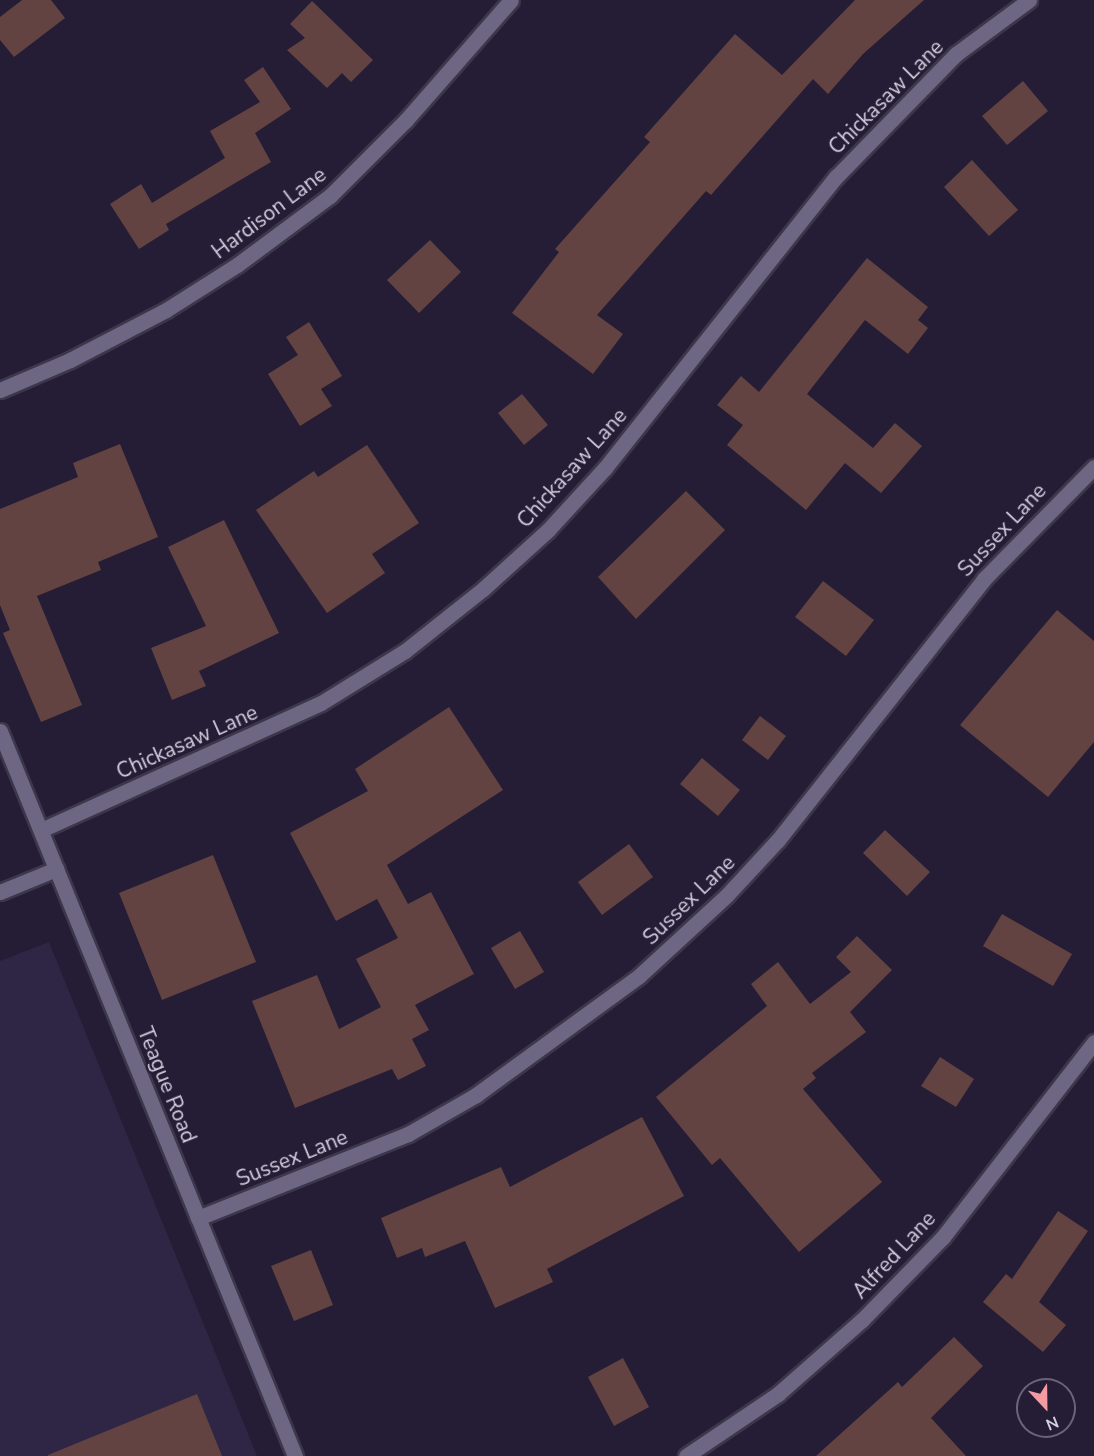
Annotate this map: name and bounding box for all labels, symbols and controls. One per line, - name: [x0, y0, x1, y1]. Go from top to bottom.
- street label: Chickasaw Lane: [823, 34, 949, 160]
- street label: Hardison Lane: [207, 162, 331, 264]
- street label: Chickasaw Lane: [512, 403, 632, 533]
- street label: Sussex Lane: [953, 478, 1051, 582]
- street label: Chickasaw Lane: [112, 700, 262, 784]
- street label: Sussex Lane: [638, 850, 740, 950]
- street label: Teague Road: [132, 1023, 202, 1147]
- street label: Sussex Lane: [233, 1124, 351, 1192]
- street label: Alfred Lane: [847, 1206, 941, 1304]
- north arrow: [1016, 1378, 1076, 1438]
- text: N: [1042, 1410, 1062, 1435]

